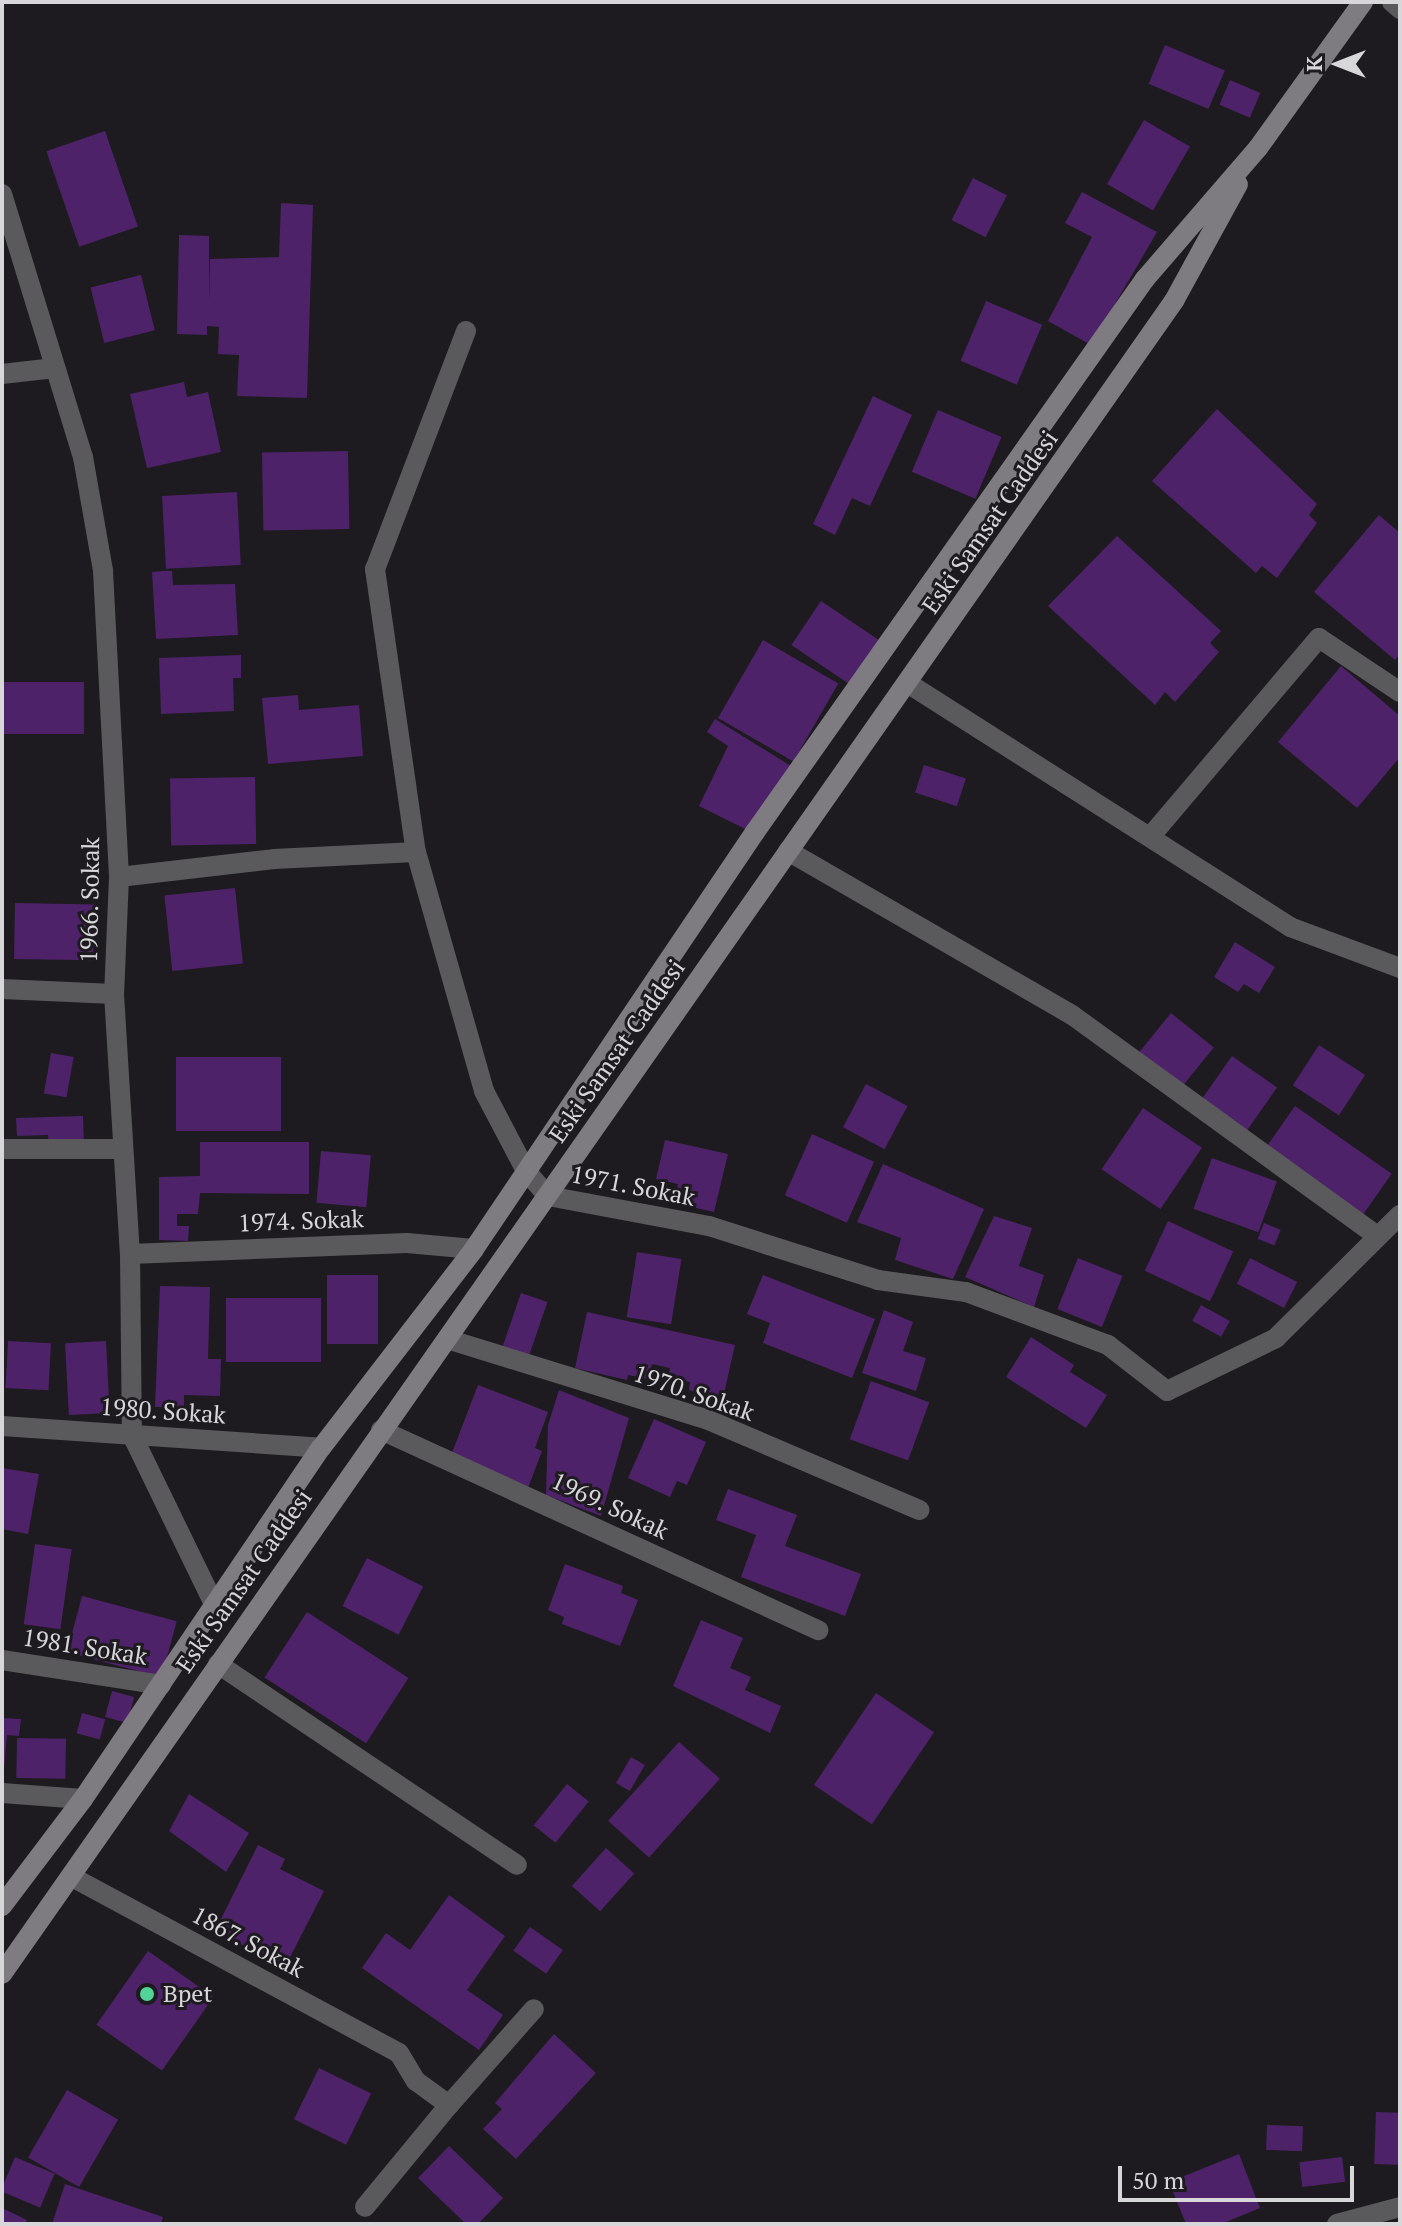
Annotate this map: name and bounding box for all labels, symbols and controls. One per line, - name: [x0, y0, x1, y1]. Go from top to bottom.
- north arrow: [1298, 24, 1378, 104]
- text: K: [1299, 56, 1328, 72]
- street label: Eski Samsat Caddesi: [916, 425, 1064, 619]
- street label: 1966. Sokak: [74, 836, 106, 964]
- street label: Eski Samsat Caddesi: [543, 954, 691, 1148]
- street label: 1971. Sokak: [568, 1160, 698, 1212]
- street label: 1974. Sokak: [237, 1204, 365, 1238]
- street label: 1970. Sokak: [629, 1359, 759, 1427]
- street label: 1980. Sokak: [99, 1392, 227, 1430]
- street label: 1969. Sokak: [546, 1466, 674, 1546]
- street label: Eski Samsat Caddesi: [170, 1484, 318, 1678]
- street label: 1981. Sokak: [20, 1623, 150, 1671]
- street label: 1867. Sokak: [186, 1900, 310, 1984]
- place label: Bpet: [163, 1980, 212, 2008]
- marker: Bpet: [138, 1985, 156, 2003]
- scale bar: [1122, 2150, 1358, 2200]
- text: 50 m: [1132, 2164, 1184, 2196]

